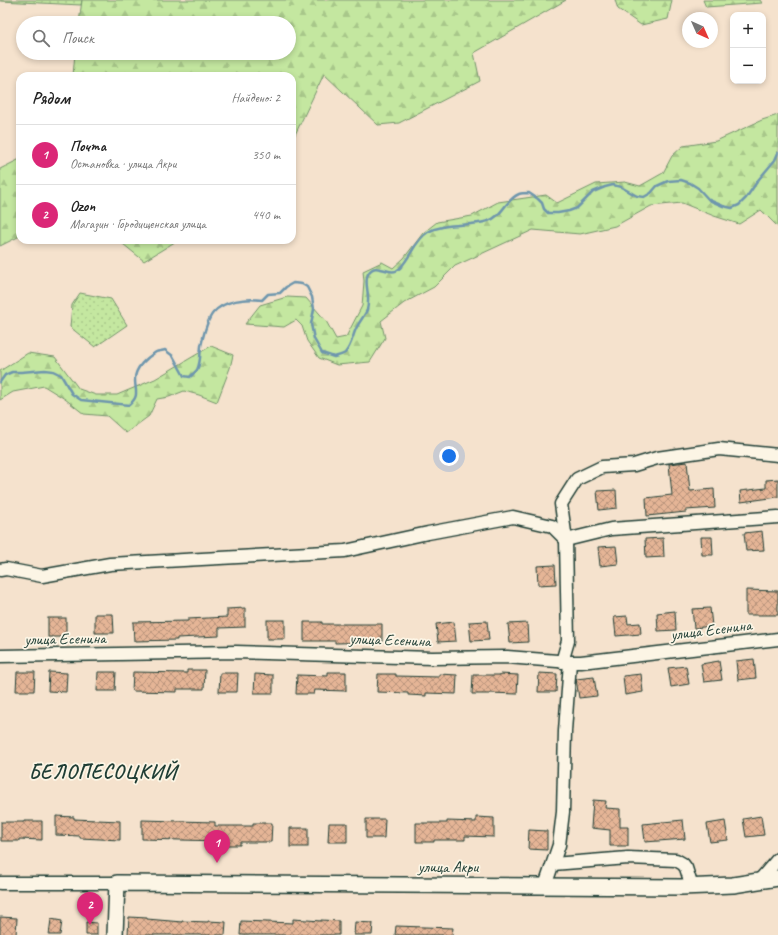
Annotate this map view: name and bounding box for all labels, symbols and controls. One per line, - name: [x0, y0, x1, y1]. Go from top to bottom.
- north arrow: [682, 12, 718, 48]
- map controls: [730, 12, 766, 84]
- button: +: [730, 12, 766, 48]
- search box: [16, 16, 296, 60]
- icon: search: [30, 27, 52, 49]
- text: Поиск: [62, 29, 94, 48]
- button: −: [730, 48, 766, 84]
- text: Рядом: [32, 88, 70, 109]
- text: Найдено: 2: [232, 90, 280, 106]
- text: Почта: [70, 137, 106, 156]
- text: 1: [42, 147, 48, 163]
- text: 350 m: [252, 147, 280, 163]
- text: Остановка · улица Акри: [70, 156, 176, 172]
- text: Ozon: [70, 197, 95, 216]
- text: 2: [42, 207, 48, 223]
- text: 440 m: [252, 207, 280, 223]
- text: Магазин · Городищенская улица: [70, 216, 206, 232]
- your location: [439, 446, 459, 466]
- street label: улица Есенина: [668, 615, 754, 645]
- street label: улица Есенина: [23, 628, 107, 650]
- street label: улица Есенина: [348, 629, 432, 651]
- district label: БЕЛОПЕСОЦКИЙ: [29, 759, 180, 784]
- pin: 1: [204, 830, 230, 863]
- street label: улица Акри: [417, 857, 479, 877]
- pin: 2: [77, 892, 103, 925]

